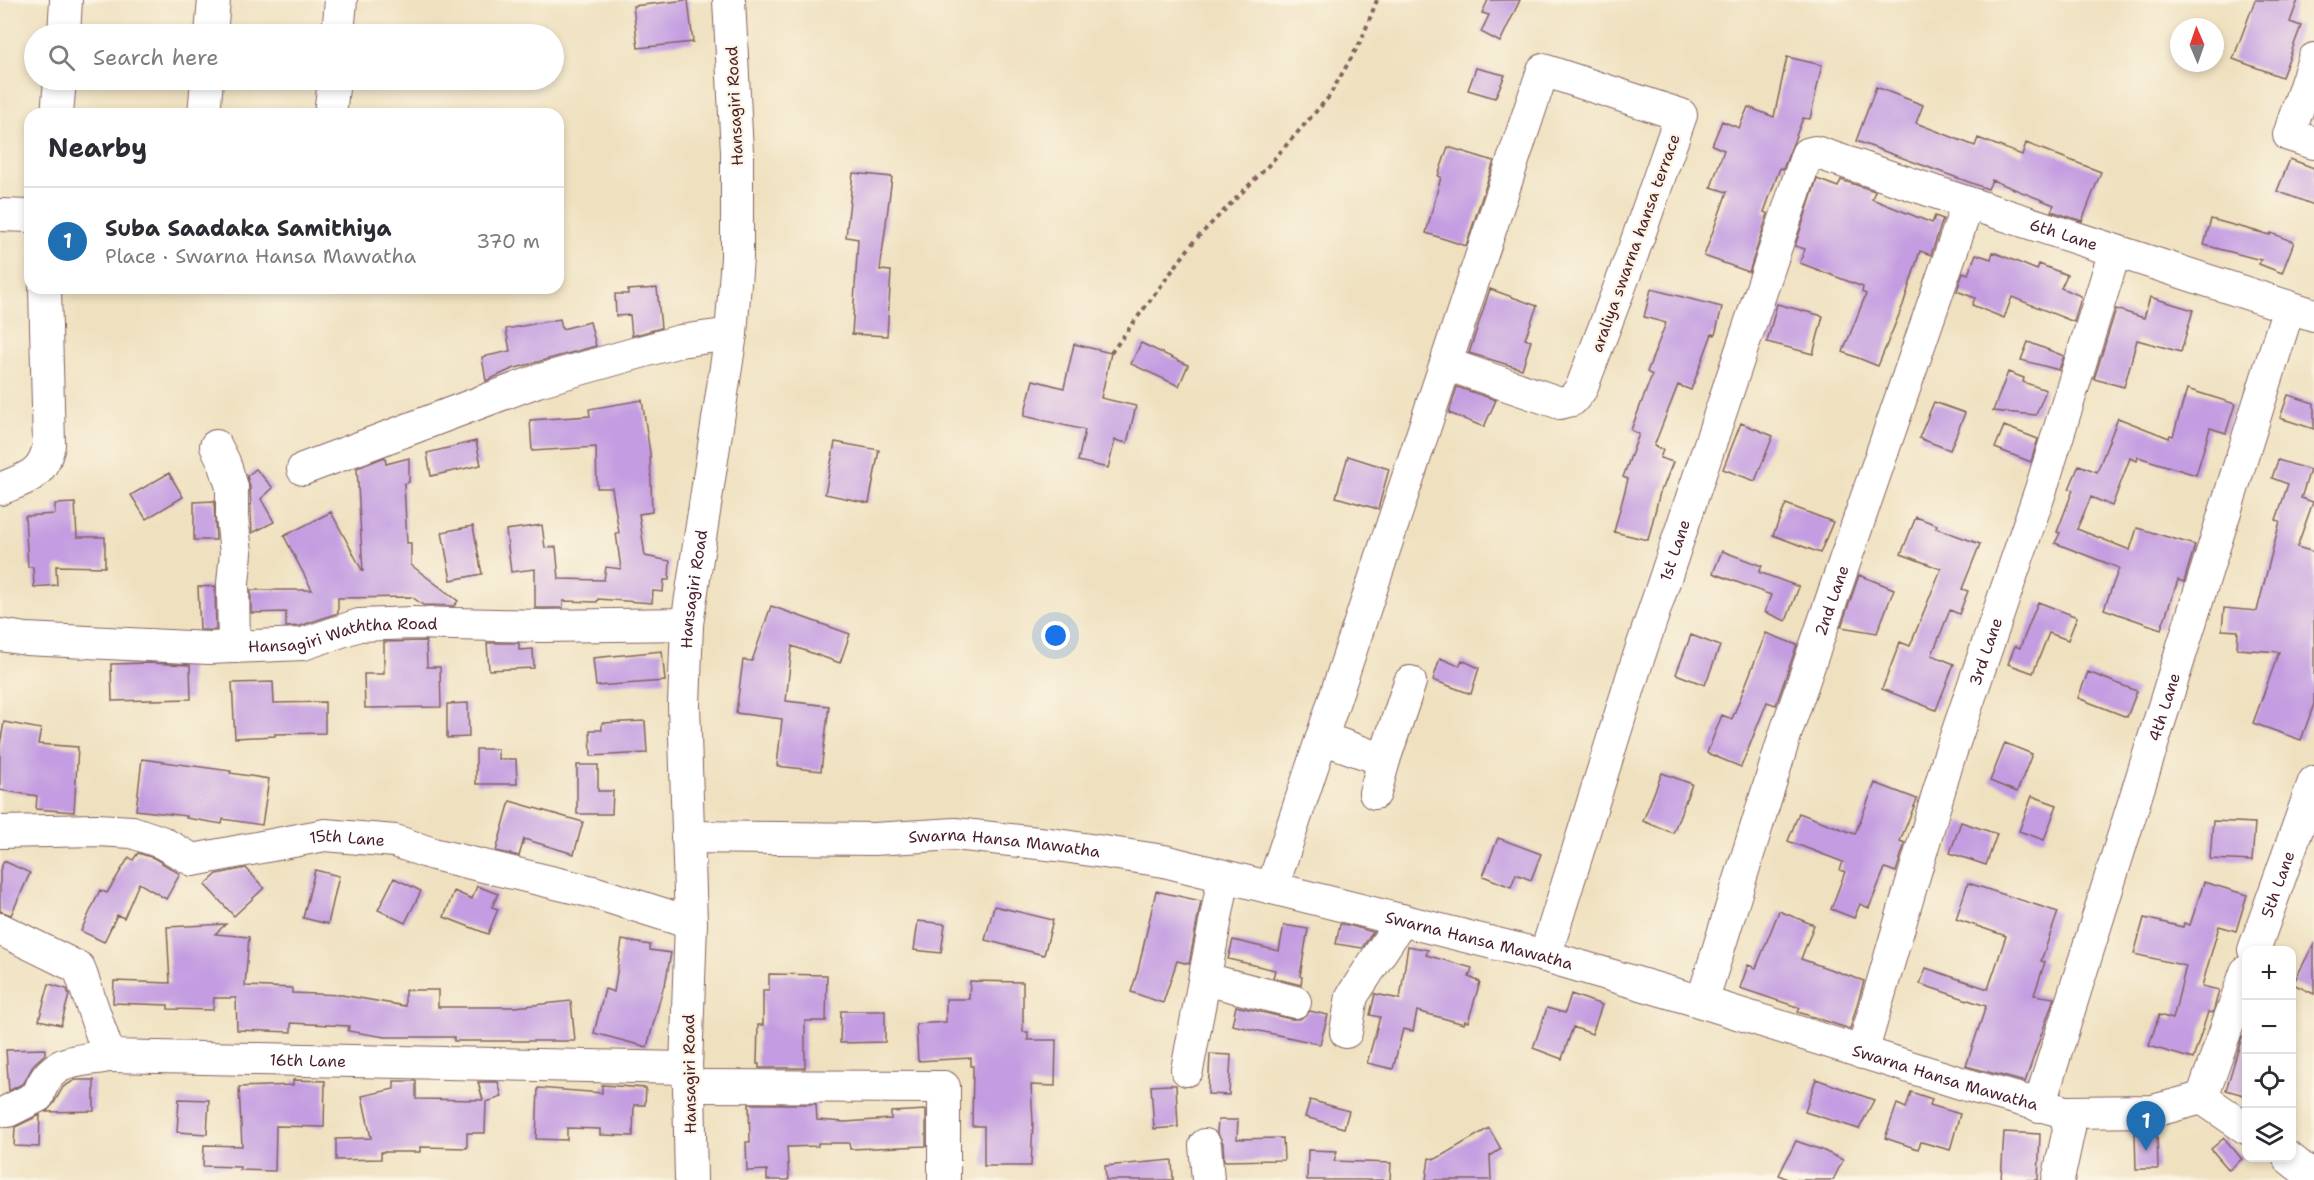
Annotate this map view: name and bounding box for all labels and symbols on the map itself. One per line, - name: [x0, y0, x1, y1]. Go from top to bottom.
- north arrow: [2170, 18, 2224, 72]
- street label: Hansagiri Road: [721, 46, 748, 166]
- street label: araliya swarna hansa terrace: [1586, 131, 1685, 355]
- street label: 6th Lane: [2027, 214, 2100, 255]
- street label: 1st Lane: [1655, 517, 1695, 584]
- street label: Hansagiri Road: [676, 528, 712, 649]
- street label: 2nd Lane: [1810, 562, 1854, 639]
- street label: Hansagiri Waththa Road: [248, 613, 438, 657]
- street label: 3rd Lane: [1964, 615, 2007, 689]
- your location: [1041, 621, 1070, 650]
- street label: 4th Lane: [2144, 670, 2185, 744]
- street label: Swarna Hansa Mawatha: [908, 824, 1102, 862]
- street label: 15th Lane: [308, 825, 386, 851]
- street label: 5th Lane: [2256, 848, 2300, 920]
- street label: Swarna Hansa Mawatha: [1383, 907, 1576, 975]
- street label: Hansagiri Road: [678, 1014, 701, 1134]
- street label: Swarna Hansa Mawatha: [1850, 1040, 2041, 1115]
- street label: 16th Lane: [269, 1049, 346, 1072]
- pin: 1: [2126, 1102, 2166, 1151]

